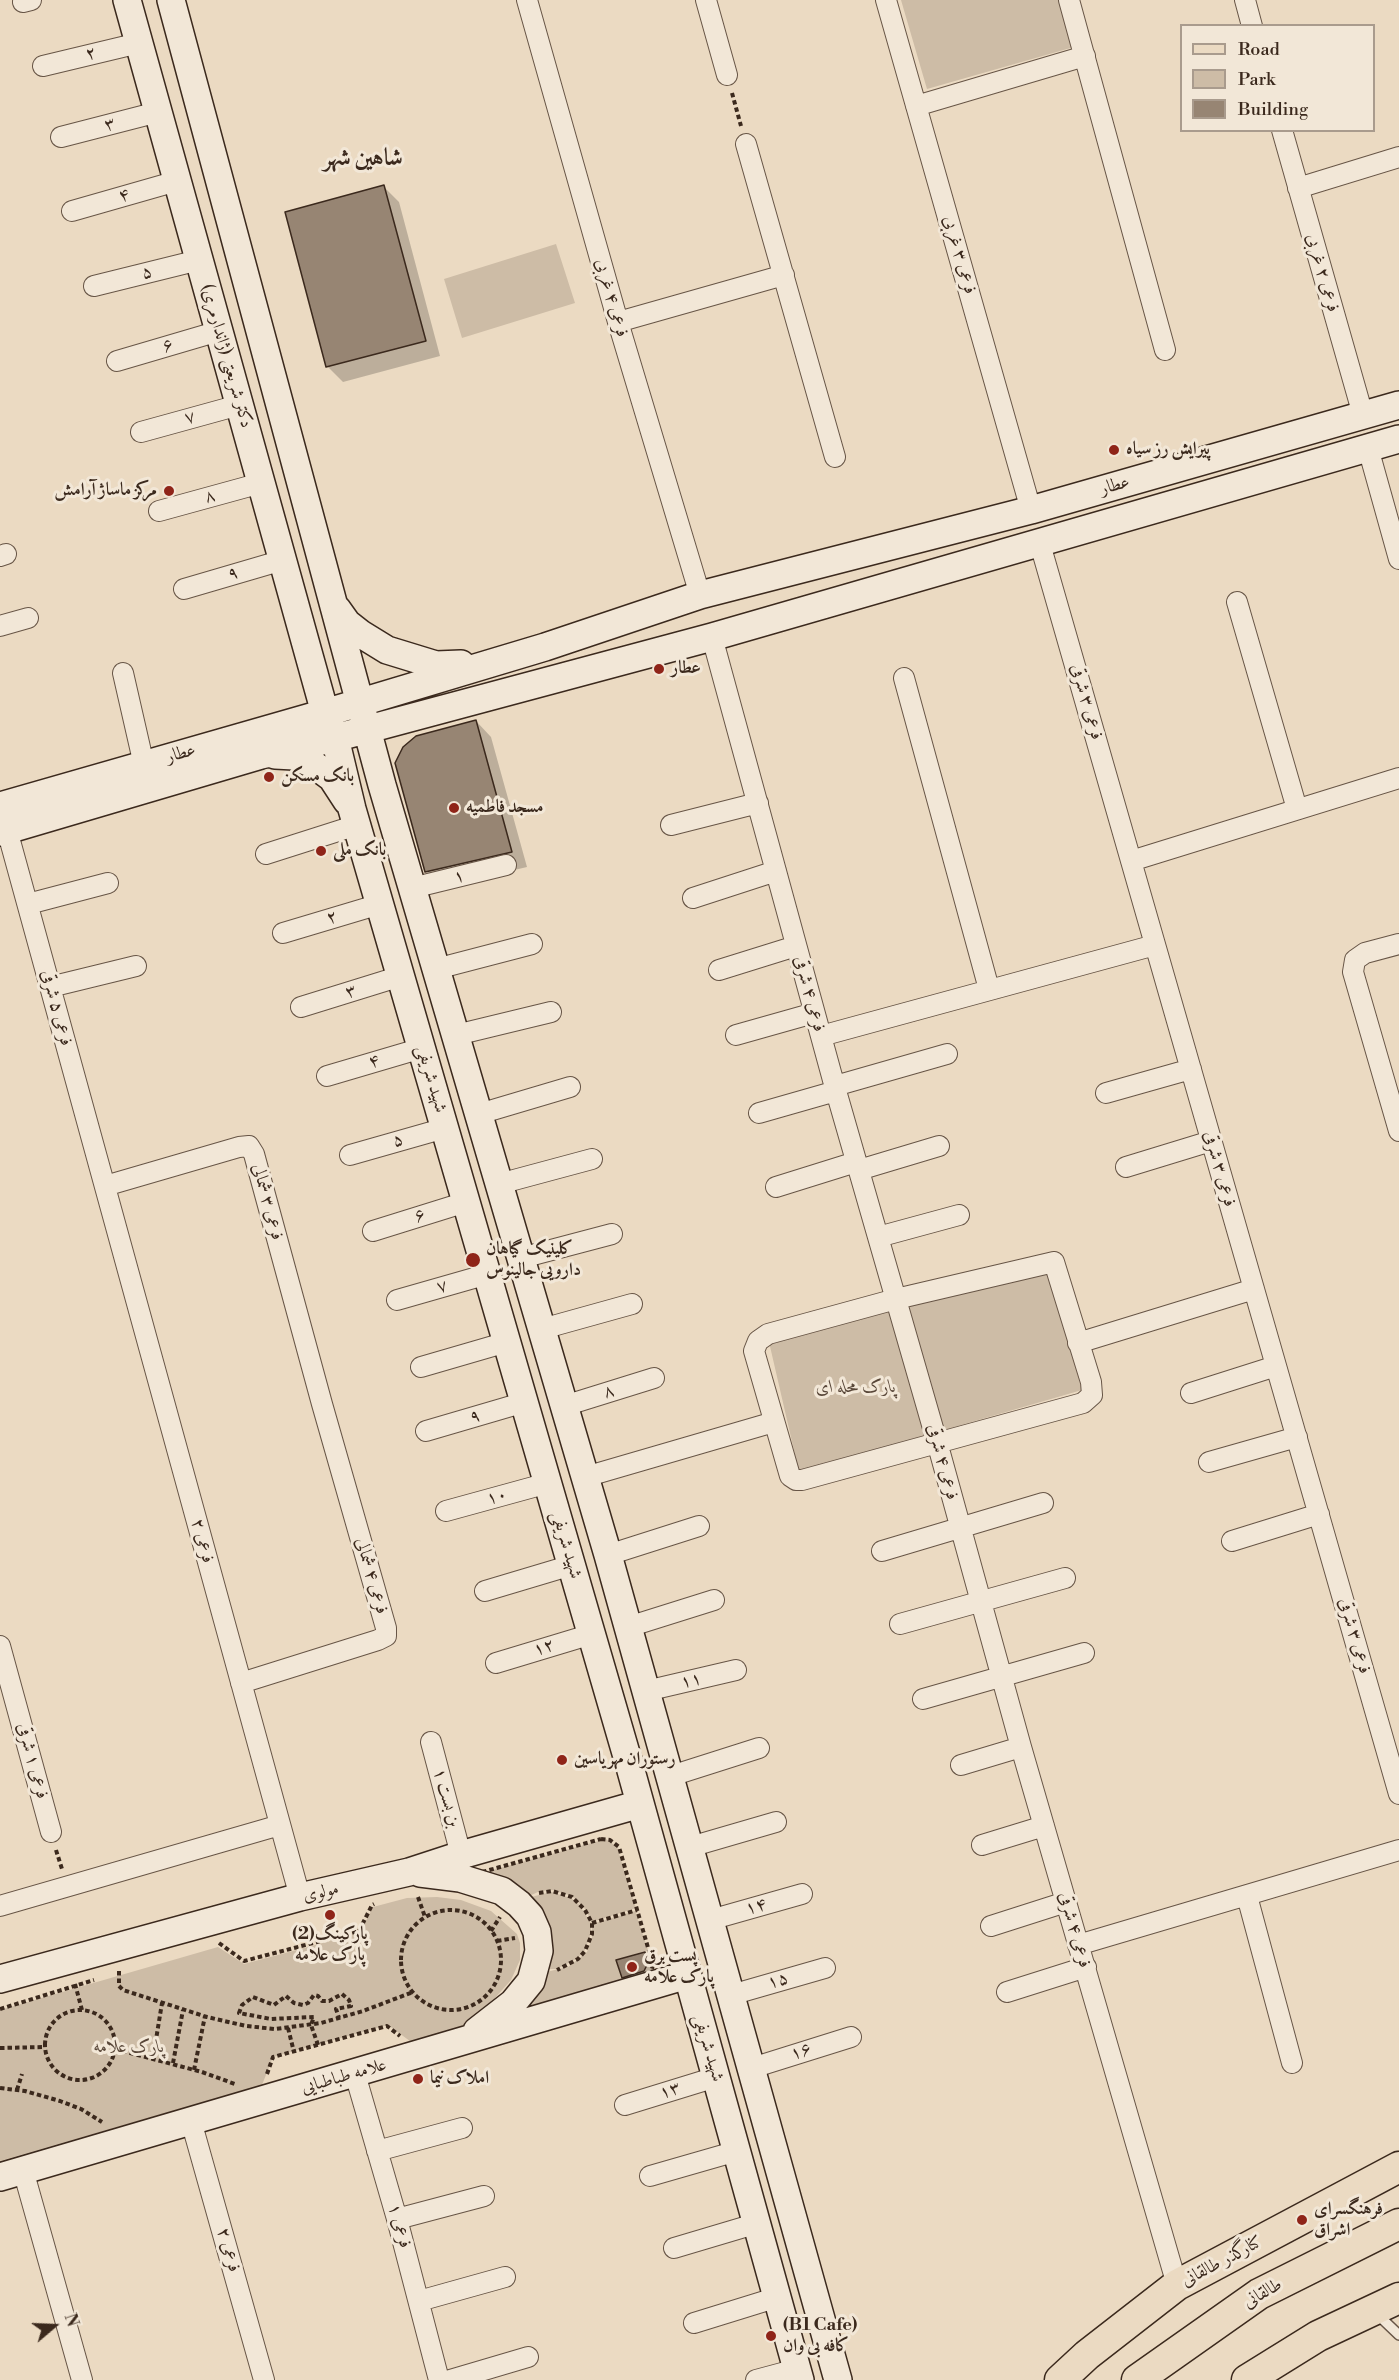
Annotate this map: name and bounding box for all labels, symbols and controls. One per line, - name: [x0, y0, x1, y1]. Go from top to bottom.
- legend: [1180, 24, 1375, 132]
- text: Road: [1238, 38, 1280, 61]
- street label: ۲: [83, 42, 99, 66]
- text: Park: [1238, 68, 1275, 91]
- text: Building: [1238, 98, 1308, 121]
- street label: ۳: [102, 113, 118, 137]
- district label: شاهین شهر: [323, 145, 403, 173]
- street label: ۴: [116, 184, 132, 208]
- street label: فرعی ۳ غربی: [938, 213, 980, 297]
- street label: فرعی ۲ غربی: [1301, 231, 1343, 315]
- street label: فرعی ۴ غربی: [590, 256, 632, 340]
- street label: ۵: [139, 261, 155, 285]
- street label: دکتر شریعتی (ژاندارمری): [195, 282, 257, 430]
- street label: ۶: [160, 334, 176, 358]
- street label: ۷: [182, 406, 198, 430]
- place label: پیرایش رز سیاه: [1126, 439, 1210, 461]
- marker: پیرایش رز سیاه: [1107, 443, 1121, 457]
- street label: عطار: [1098, 472, 1132, 500]
- place label: مرکز ماساژ آرامش: [54, 480, 157, 502]
- marker: مرکز ماساژ آرامش: [162, 484, 176, 498]
- street label: ۸: [202, 485, 218, 509]
- street label: ۹: [225, 562, 241, 586]
- place label: عطار: [671, 658, 701, 680]
- marker: عطار: [652, 662, 666, 676]
- street label: فرعی ۳ شرقی: [1065, 662, 1107, 742]
- street label: عطار: [164, 740, 198, 768]
- place label: بانک مسکن: [281, 766, 354, 788]
- marker: بانک مسکن: [262, 770, 276, 784]
- place label: مسجد فاطمیه: [466, 797, 543, 819]
- marker: مسجد فاطمیه: [447, 801, 461, 815]
- place label: بانک ملی: [333, 840, 386, 862]
- marker: بانک ملی: [314, 844, 328, 858]
- street label: ۱: [451, 865, 467, 889]
- street label: ۲: [324, 906, 340, 930]
- street label: فرعی ۴ شرقی: [789, 954, 829, 1034]
- street label: فرعی ۵ شرقی: [36, 968, 76, 1048]
- street label: ۳: [343, 980, 359, 1004]
- street label: شهید شریفی: [411, 1043, 451, 1115]
- street label: ۴: [366, 1050, 382, 1074]
- street label: ۵: [390, 1129, 406, 1153]
- street label: فرعی ۳ شرقی: [1198, 1129, 1240, 1209]
- street label: فرعی ۳ شمالی: [246, 1161, 288, 1243]
- street label: ۶: [412, 1204, 428, 1228]
- place label: کلینیک گیاهان دارویی جالینوس: [486, 1239, 581, 1282]
- marker: کلینیک گیاهان دارویی جالینوس: [464, 1251, 482, 1269]
- street label: ۷: [434, 1275, 450, 1299]
- park label: پارک محله ای: [816, 1377, 896, 1399]
- street label: ۸: [601, 1380, 617, 1404]
- street label: ۹: [467, 1405, 483, 1429]
- street label: فرعی ۴ شرقی: [922, 1422, 962, 1502]
- street label: ۱۰: [484, 1484, 510, 1510]
- street label: شهید شریفی: [546, 1509, 586, 1581]
- street label: فرعی ۲: [186, 1516, 218, 1566]
- street label: فرعی ۴ شمالی: [350, 1535, 392, 1617]
- street label: فرعی ۳ شرقی: [1333, 1596, 1375, 1676]
- street label: ۱۲: [531, 1635, 557, 1661]
- street label: ۱۱: [678, 1668, 704, 1694]
- street label: فرعی ۱ شرقی: [12, 1721, 52, 1801]
- place label: رستوران مهریاسین: [574, 1749, 676, 1771]
- marker: رستوران مهریاسین: [555, 1753, 569, 1767]
- street label: بن بست ۱: [428, 1766, 464, 1830]
- street label: مولوی: [301, 1878, 341, 1908]
- street label: فرعی ۴ شرقی: [1053, 1890, 1095, 1970]
- street label: ۱۴: [743, 1894, 769, 1920]
- marker: پارکینگ(2) پارک علامه: [323, 1908, 337, 1922]
- place label: پارکینگ(2) پارک علامه: [292, 1924, 368, 1966]
- place label: پست برق پارک علامه: [644, 1946, 714, 1988]
- marker: پست برق پارک علامه: [625, 1960, 639, 1974]
- street label: ۱۵: [765, 1968, 791, 1994]
- street label: شهید شریفی: [688, 2012, 728, 2084]
- park label: پارک علامه: [94, 2037, 164, 2059]
- street label: ۱۶: [788, 2039, 814, 2065]
- street label: علامه طباطبایی: [299, 2055, 389, 2099]
- place label: املاک نیما: [430, 2068, 489, 2090]
- marker: املاک نیما: [411, 2072, 425, 2086]
- street label: ۱۳: [657, 2078, 683, 2104]
- place label: فرهنگسرای اشراق: [1314, 2199, 1383, 2242]
- street label: فرعی ۱: [382, 2201, 416, 2251]
- marker: فرهنگسرای اشراق: [1295, 2213, 1309, 2227]
- street label: فرعی ۲: [211, 2225, 245, 2275]
- street label: کنارگذر طالقانی: [1178, 2232, 1266, 2292]
- street label: طالقانی: [1240, 2274, 1286, 2314]
- north arrow: [24, 2296, 84, 2356]
- text: N: [60, 2311, 83, 2329]
- place label: (B1 Cafe) کافه بی وان: [783, 2315, 857, 2358]
- marker: (B1 Cafe) کافه بی وان: [764, 2329, 778, 2343]

